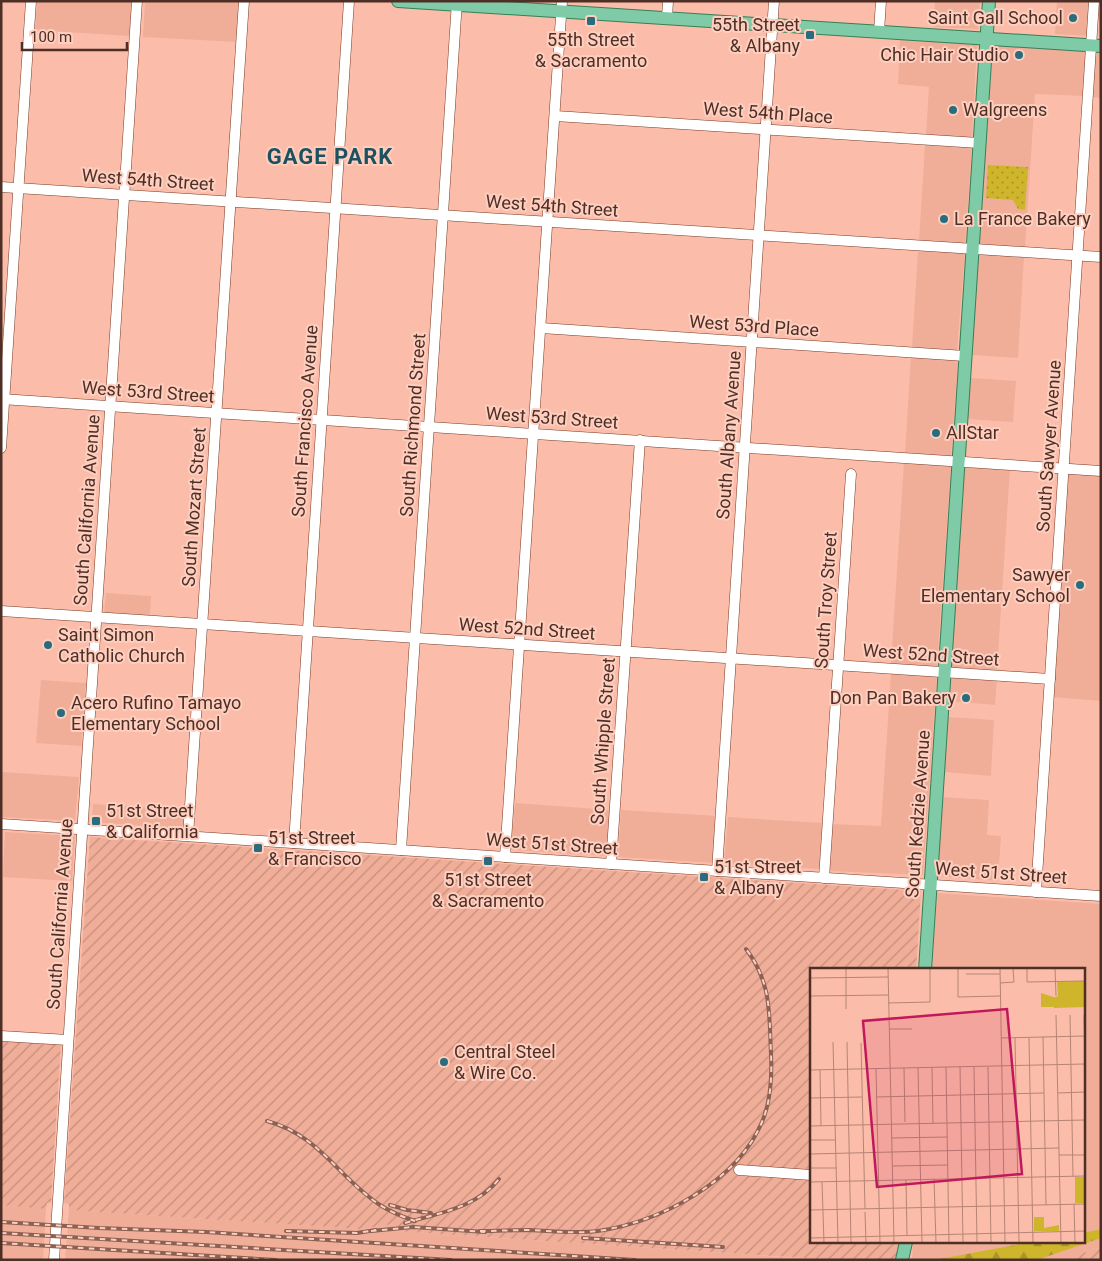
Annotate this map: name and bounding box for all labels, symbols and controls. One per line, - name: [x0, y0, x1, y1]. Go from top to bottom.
- place label: Saint Gall School: [928, 7, 1063, 28]
- marker: Saint Gall School: [1067, 12, 1079, 24]
- place label: 55th Street & Albany: [712, 14, 800, 56]
- marker: 55th Street & Sacramento: [585, 15, 597, 27]
- scale bar: [22, 20, 128, 52]
- text: 100 m: [30, 28, 72, 46]
- place label: 55th Street & Sacramento: [535, 29, 647, 71]
- marker: 55th Street & Albany: [804, 29, 816, 41]
- place label: Chic Hair Studio: [880, 44, 1009, 65]
- marker: Chic Hair Studio: [1013, 49, 1025, 61]
- street label: West 54th Place: [703, 97, 834, 128]
- place label: Walgreens: [963, 99, 1047, 120]
- marker: Walgreens: [947, 104, 959, 116]
- district label: GAGE PARK: [267, 144, 393, 169]
- street label: West 54th Street: [81, 164, 215, 195]
- street label: West 54th Street: [485, 190, 619, 221]
- place label: La France Bakery: [954, 208, 1091, 229]
- marker: La France Bakery: [938, 213, 950, 225]
- street label: West 53rd Place: [688, 310, 820, 341]
- street label: South Francisco Avenue: [287, 324, 322, 518]
- street label: South Richmond Street: [396, 332, 429, 517]
- street label: South Albany Avenue: [712, 350, 745, 520]
- street label: South Sawyer Avenue: [1032, 359, 1065, 533]
- street label: West 53rd Street: [81, 376, 215, 407]
- street label: West 53rd Street: [485, 402, 619, 433]
- street label: South California Avenue: [69, 414, 104, 606]
- place label: AllStar: [946, 422, 999, 443]
- street label: South Mozart Street: [177, 426, 210, 588]
- marker: AllStar: [930, 427, 942, 439]
- street label: South Troy Street: [810, 531, 841, 669]
- place label: Sawyer Elementary School: [921, 564, 1070, 606]
- marker: Sawyer Elementary School: [1074, 579, 1086, 591]
- street label: West 52nd Street: [458, 613, 596, 644]
- place label: Saint Simon Catholic Church: [58, 624, 185, 666]
- marker: Saint Simon Catholic Church: [42, 639, 54, 651]
- street label: West 52nd Street: [862, 639, 1000, 670]
- street label: South Whipple Street: [586, 657, 619, 825]
- place label: Don Pan Bakery: [830, 687, 956, 708]
- place label: Acero Rufino Tamayo Elementary School: [71, 692, 241, 734]
- marker: Don Pan Bakery: [960, 692, 972, 704]
- marker: Acero Rufino Tamayo Elementary School: [55, 707, 67, 719]
- street label: South Kedzie Avenue: [901, 729, 934, 899]
- place label: 51st Street & California: [106, 800, 199, 842]
- marker: 51st Street & California: [90, 815, 102, 827]
- street label: South California Avenue: [42, 818, 77, 1010]
- place label: 51st Street & Francisco: [268, 827, 362, 869]
- street label: West 51st Street: [485, 828, 619, 859]
- marker: 51st Street & Francisco: [252, 842, 264, 854]
- marker: 51st Street & Sacramento: [482, 855, 494, 867]
- place label: 51st Street & Albany: [714, 856, 801, 898]
- street label: West 51st Street: [934, 857, 1068, 888]
- place label: 51st Street & Sacramento: [432, 869, 544, 911]
- marker: 51st Street & Albany: [698, 871, 710, 883]
- inset map: [810, 968, 1084, 1244]
- place label: Central Steel & Wire Co.: [454, 1041, 556, 1083]
- marker: Central Steel & Wire Co.: [438, 1056, 450, 1068]

